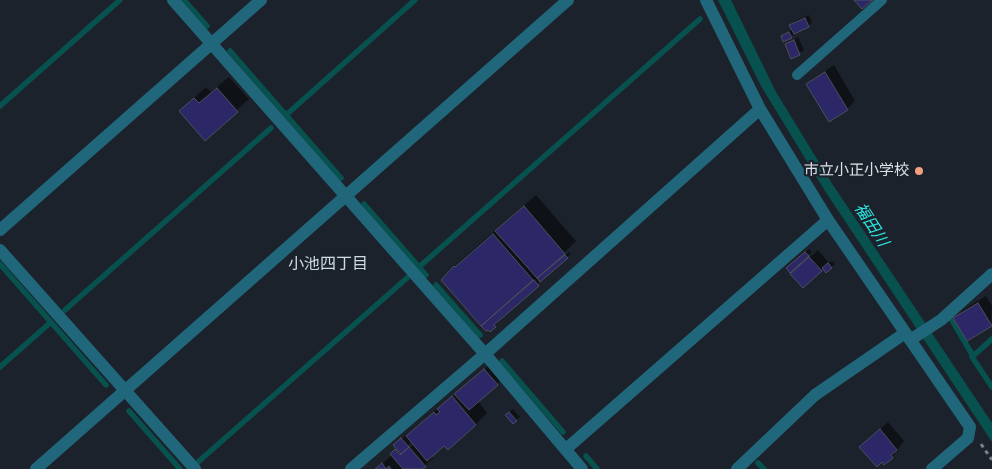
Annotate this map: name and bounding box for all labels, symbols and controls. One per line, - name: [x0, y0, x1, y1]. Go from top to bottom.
- place label: 市立小正小学校: [804, 162, 909, 180]
- marker: 市立小正小学校: [913, 165, 925, 177]
- water label: 福田川: [850, 200, 892, 250]
- district label: 小池四丁目: [288, 254, 368, 274]

